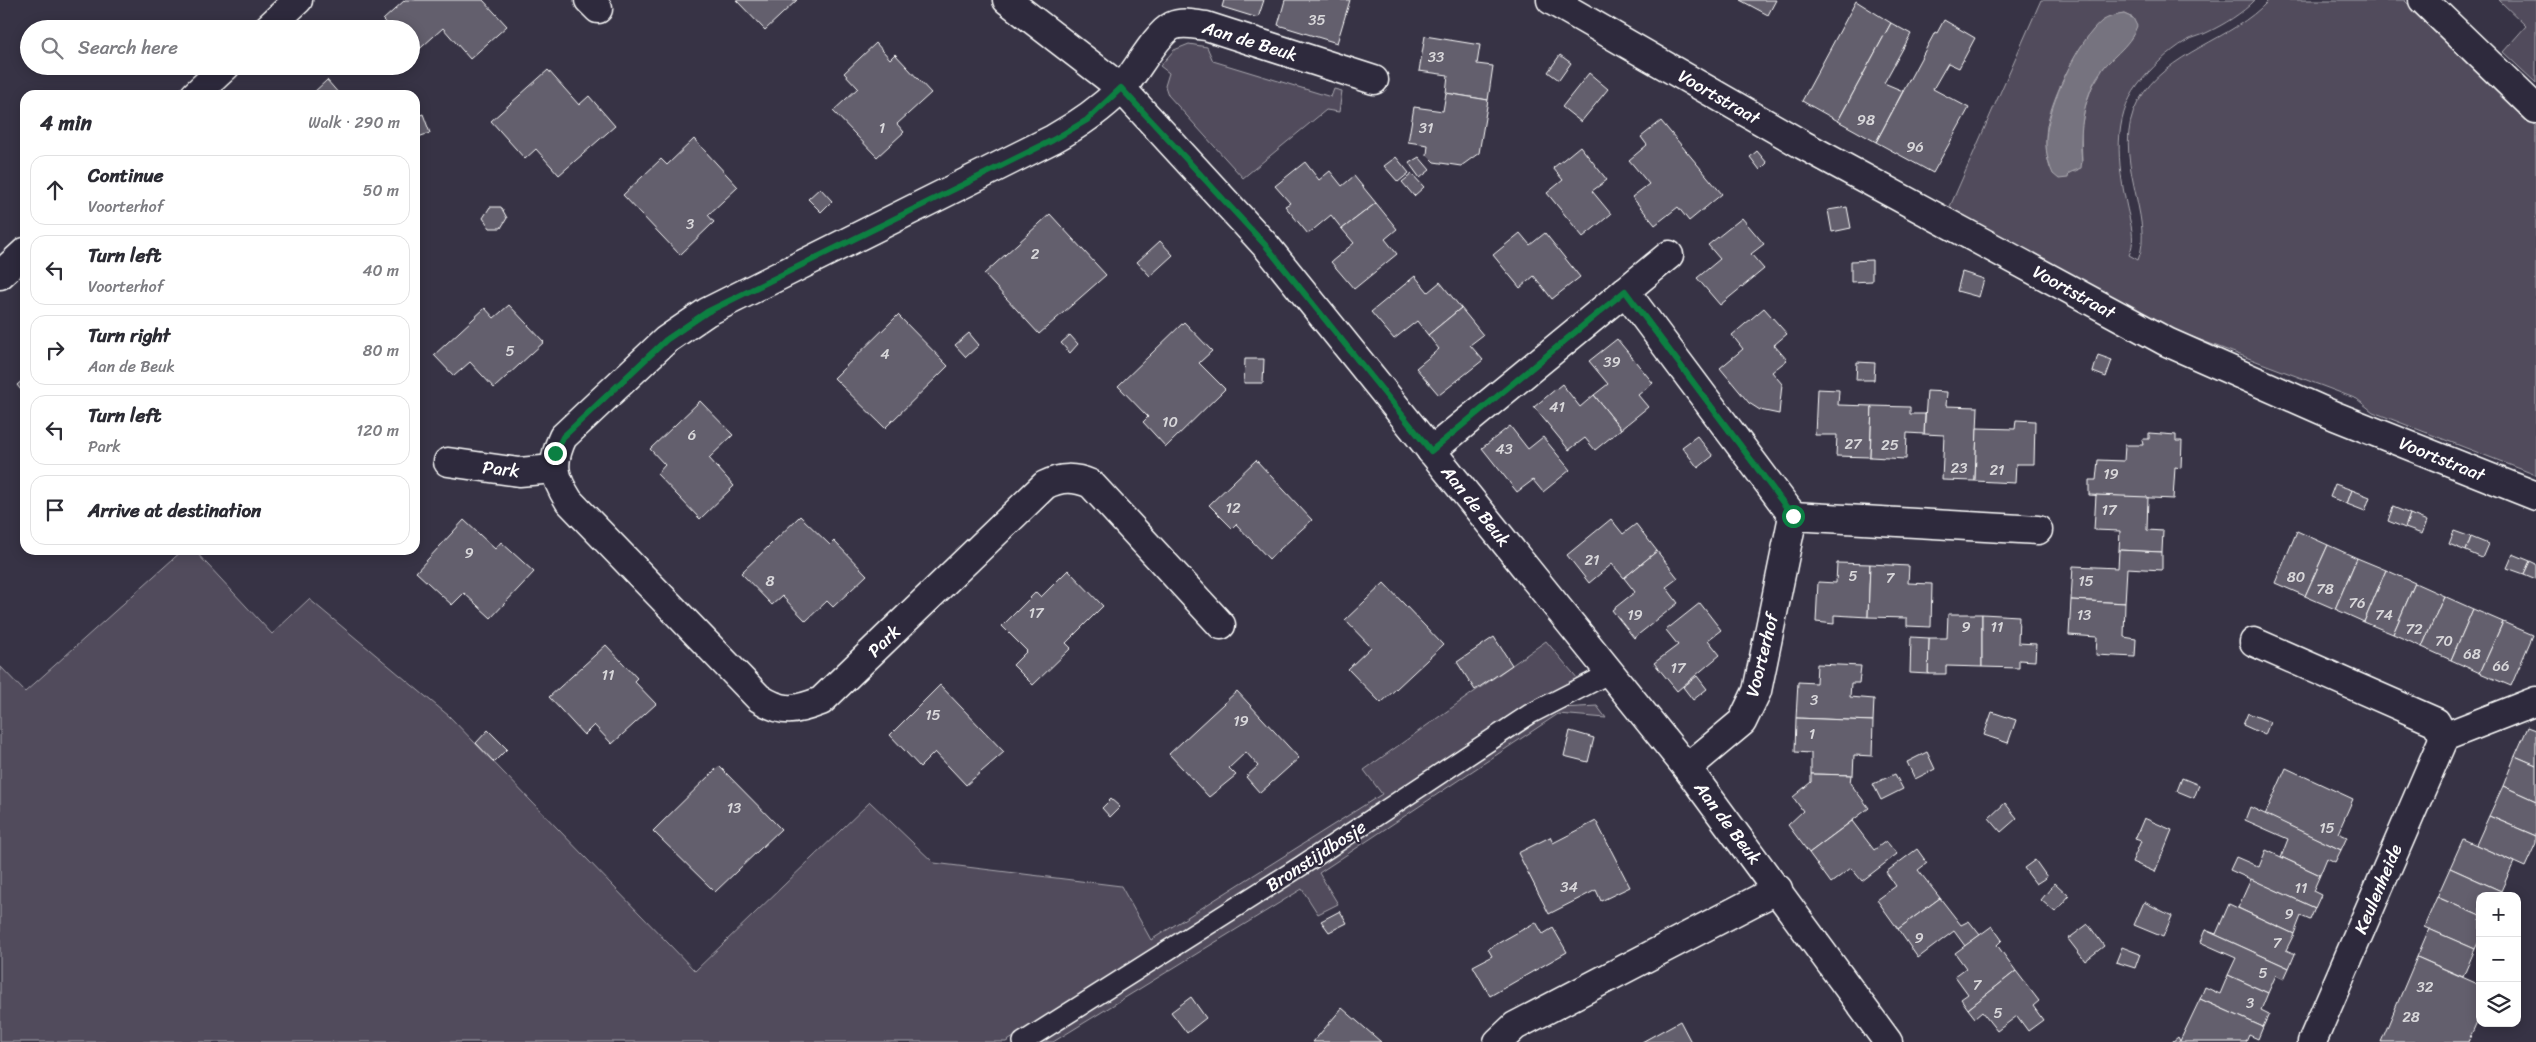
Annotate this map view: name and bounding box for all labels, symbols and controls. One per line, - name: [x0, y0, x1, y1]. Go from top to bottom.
- house number: 35: [1308, 7, 1326, 33]
- street label: Aan de Beuk: [1198, 11, 1301, 71]
- search box: [20, 20, 420, 75]
- text: Search here: [78, 31, 178, 64]
- icon: search: [38, 34, 66, 62]
- house number: 33: [1428, 44, 1444, 70]
- street label: Voortstraat: [1672, 60, 1767, 134]
- text: 4 min: [40, 104, 92, 142]
- house number: 98: [1857, 107, 1875, 133]
- text: Walk · 290 m: [308, 108, 400, 137]
- house number: 1: [879, 115, 885, 141]
- house number: 31: [1419, 115, 1433, 141]
- house number: 96: [1906, 134, 1924, 160]
- text: Continue: [88, 159, 164, 192]
- icon: ahead: [41, 176, 69, 204]
- text: 50 m: [363, 176, 399, 205]
- text: Voorterhof: [88, 192, 164, 221]
- house number: 3: [686, 211, 694, 237]
- text: Turn left: [88, 239, 161, 272]
- house number: 2: [1031, 241, 1040, 267]
- icon: left: [41, 256, 69, 284]
- text: 40 m: [362, 256, 399, 285]
- street label: Voortstraat: [2027, 256, 2122, 328]
- text: Voorterhof: [88, 272, 164, 301]
- text: Turn right: [88, 319, 170, 352]
- icon: right: [41, 336, 69, 364]
- text: 80 m: [363, 336, 399, 365]
- house number: 5: [505, 338, 515, 364]
- house number: 4: [880, 341, 890, 367]
- house number: 39: [1603, 349, 1621, 375]
- text: Aan de Beuk: [88, 352, 175, 381]
- house number: 41: [1549, 394, 1565, 420]
- text: Turn left: [88, 399, 161, 432]
- house number: 10: [1162, 409, 1178, 435]
- icon: left: [41, 416, 69, 444]
- text: 120 m: [356, 416, 399, 445]
- house number: 6: [688, 422, 696, 448]
- street label: Voortstraat: [2394, 427, 2491, 491]
- house number: 27: [1844, 431, 1863, 457]
- text: Park: [88, 432, 121, 461]
- house number: 25: [1881, 432, 1899, 458]
- house number: 43: [1495, 436, 1513, 462]
- route end: [544, 442, 567, 465]
- street label: Park: [481, 451, 521, 487]
- house number: 23: [1951, 455, 1967, 481]
- street label: Aan de Beuk: [1432, 457, 1519, 554]
- house number: 21: [1989, 457, 2005, 483]
- house number: 19: [2103, 461, 2119, 487]
- text: Arrive at destination: [88, 494, 261, 527]
- house number: 12: [1225, 495, 1241, 521]
- icon: arrive: [41, 496, 69, 524]
- house number: 17: [2101, 497, 2118, 523]
- route start: [1782, 505, 1805, 528]
- house number: 9: [464, 540, 474, 566]
- house number: 21: [1584, 547, 1600, 573]
- house number: 5: [1848, 563, 1858, 589]
- house number: 80: [2287, 564, 2305, 590]
- house number: 7: [1886, 565, 1896, 591]
- house number: 8: [765, 568, 775, 594]
- house number: 15: [2078, 568, 2094, 594]
- house number: 78: [2316, 576, 2334, 602]
- house number: 76: [2348, 590, 2366, 616]
- house number: 17: [1028, 600, 1045, 626]
- house number: 19: [1627, 602, 1643, 628]
- house number: 13: [2077, 602, 2091, 628]
- house number: 74: [2375, 602, 2393, 628]
- street label: Voorterhof: [1736, 608, 1788, 700]
- house number: 9: [1961, 614, 1971, 640]
- house number: 11: [1991, 614, 2003, 640]
- street label: Park: [860, 616, 909, 665]
- house number: 72: [2405, 616, 2423, 642]
- house number: 70: [2435, 628, 2453, 654]
- house number: 68: [2463, 641, 2481, 667]
- house number: 66: [2492, 653, 2510, 679]
- house number: 17: [1670, 655, 1687, 681]
- house number: 11: [602, 662, 614, 688]
- house number: 3: [1810, 687, 1818, 713]
- house number: 15: [925, 702, 941, 728]
- house number: 19: [1233, 708, 1249, 734]
- house number: 1: [1809, 721, 1815, 747]
- street label: Aan de Beuk: [1685, 773, 1770, 872]
- house number: 13: [727, 795, 741, 821]
- street label: Bronstijdbosje: [1259, 811, 1373, 901]
- house number: 15: [2319, 815, 2335, 841]
- street label: Keulenheide: [2345, 839, 2411, 939]
- house number: 34: [1560, 874, 1578, 900]
- house number: 11: [2295, 875, 2307, 901]
- map controls: [2476, 892, 2521, 1027]
- button: +: [2476, 892, 2521, 937]
- house number: 9: [2284, 901, 2294, 927]
- house number: 9: [1914, 925, 1924, 951]
- house number: 7: [2273, 930, 2283, 956]
- button: −: [2476, 937, 2521, 982]
- house number: 5: [2258, 960, 2268, 986]
- house number: 7: [1973, 972, 1983, 998]
- house number: 32: [2417, 974, 2434, 1000]
- button: layers: [2476, 982, 2521, 1027]
- house number: 3: [2246, 990, 2254, 1016]
- house number: 5: [1993, 1000, 2003, 1026]
- house number: 28: [2402, 1004, 2420, 1030]

